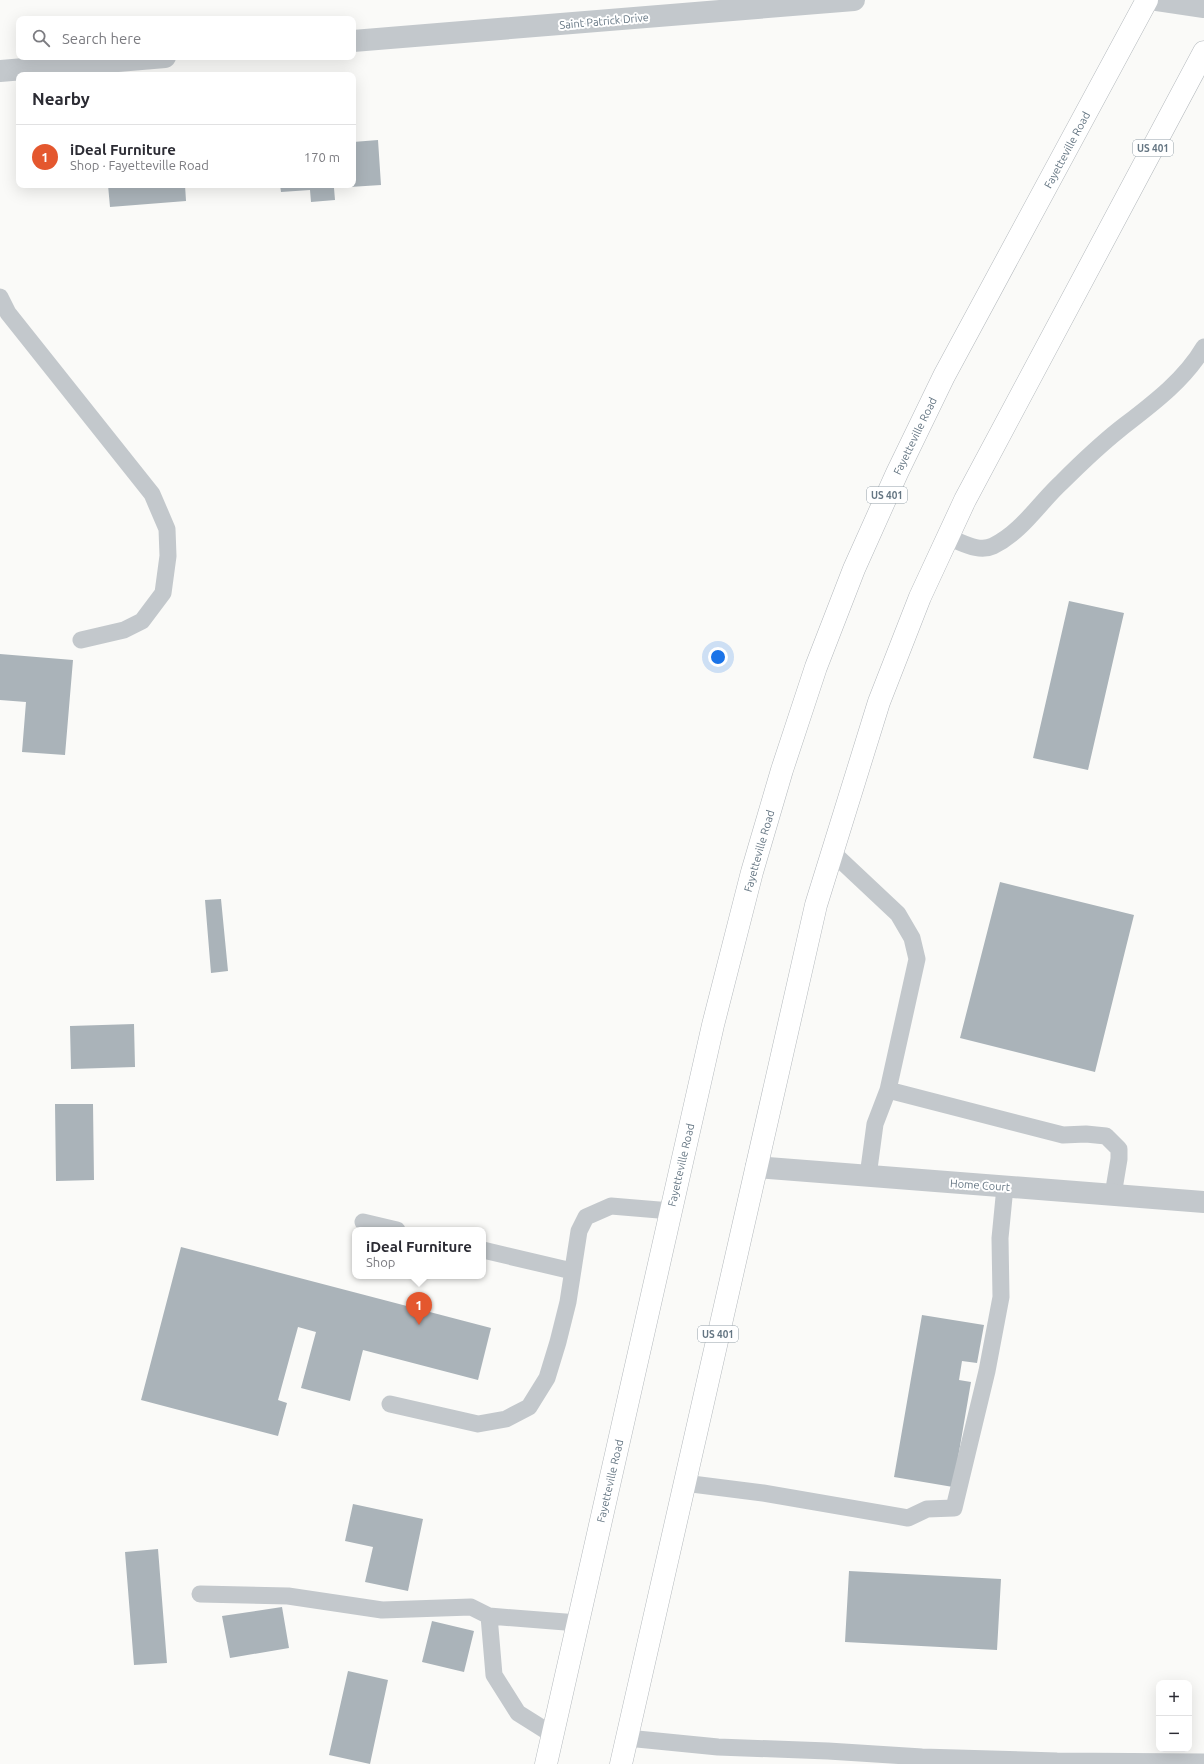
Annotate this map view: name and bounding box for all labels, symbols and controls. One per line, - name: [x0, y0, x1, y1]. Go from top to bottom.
- street label: Saint Patrick Drive: [559, 11, 649, 31]
- search box: [16, 16, 356, 60]
- icon: search: [30, 27, 52, 49]
- text: Search here: [62, 30, 141, 47]
- text: Nearby: [32, 89, 90, 108]
- street label: Fayetteville Road: [1042, 110, 1092, 190]
- road number: US 401: [1133, 140, 1173, 156]
- text: iDeal Furniture: [70, 141, 176, 158]
- text: 1: [41, 150, 49, 164]
- text: 170 m: [304, 150, 340, 164]
- text: Shop · Fayetteville Road: [70, 158, 209, 172]
- street label: Fayetteville Road: [891, 395, 939, 477]
- road number: US 401: [867, 487, 907, 503]
- your location: [708, 647, 728, 667]
- street label: Fayetteville Road: [742, 809, 776, 893]
- street label: Fayetteville Road: [666, 1122, 696, 1208]
- street label: Home Court: [950, 1177, 1011, 1193]
- popup: [352, 1227, 486, 1279]
- text: iDeal Furniture: [366, 1238, 472, 1255]
- text: Shop: [366, 1255, 395, 1269]
- pin: 1: [406, 1292, 432, 1325]
- road number: US 401: [698, 1326, 738, 1342]
- street label: Fayetteville Road: [595, 1438, 625, 1524]
- map controls: [1156, 1680, 1192, 1752]
- button: +: [1156, 1680, 1192, 1716]
- button: −: [1156, 1716, 1192, 1752]

